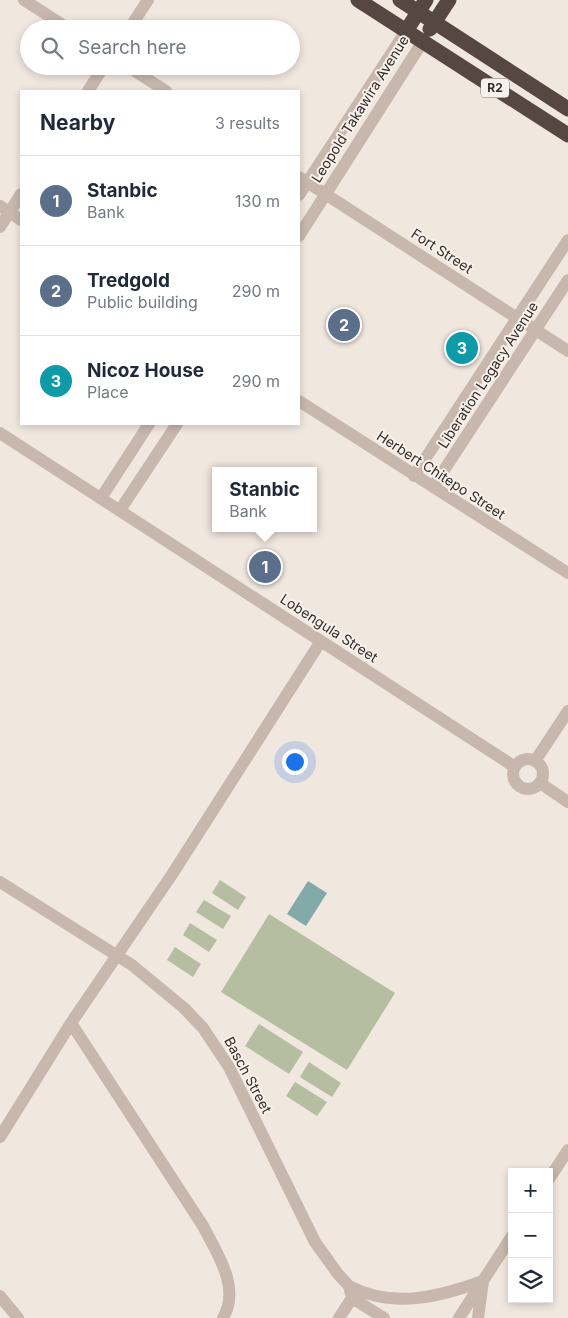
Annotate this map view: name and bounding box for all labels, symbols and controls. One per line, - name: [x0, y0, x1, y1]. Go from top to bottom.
- search box: [20, 20, 300, 75]
- street label: Leopold Takawira Avenue: [307, 32, 412, 185]
- icon: search: [38, 34, 66, 62]
- text: Search here: [78, 36, 187, 59]
- road number: R2: [481, 78, 509, 98]
- text: Nearby: [40, 110, 115, 135]
- text: 3 results: [215, 113, 280, 133]
- text: Stanbic: [87, 179, 158, 202]
- text: 1: [53, 191, 59, 211]
- text: 130 m: [235, 191, 280, 211]
- text: Bank: [87, 202, 125, 222]
- street label: Fort Street: [408, 224, 476, 277]
- text: Tredgold: [87, 269, 170, 292]
- text: 2: [51, 281, 61, 301]
- text: 290 m: [232, 281, 280, 301]
- text: Public building: [87, 292, 198, 312]
- street label: Liberation Legacy Avenue: [434, 298, 541, 451]
- pin: 2: [328, 306, 360, 344]
- pin: 3: [446, 329, 478, 367]
- text: Nicoz House: [87, 359, 204, 382]
- text: 3: [51, 371, 61, 391]
- text: 290 m: [232, 371, 280, 391]
- text: Place: [87, 382, 129, 402]
- street label: Herbert Chitepo Street: [374, 427, 509, 523]
- popup: [212, 467, 317, 532]
- text: Stanbic: [229, 478, 300, 501]
- text: Bank: [229, 501, 267, 521]
- pin: 1: [249, 548, 281, 586]
- street label: Lobengula Street: [277, 590, 382, 666]
- your location: [282, 749, 308, 775]
- street label: Basch Street: [221, 1034, 276, 1116]
- map controls: [508, 1168, 553, 1303]
- button: +: [508, 1168, 553, 1213]
- button: −: [508, 1213, 553, 1258]
- button: layers: [508, 1258, 553, 1303]

